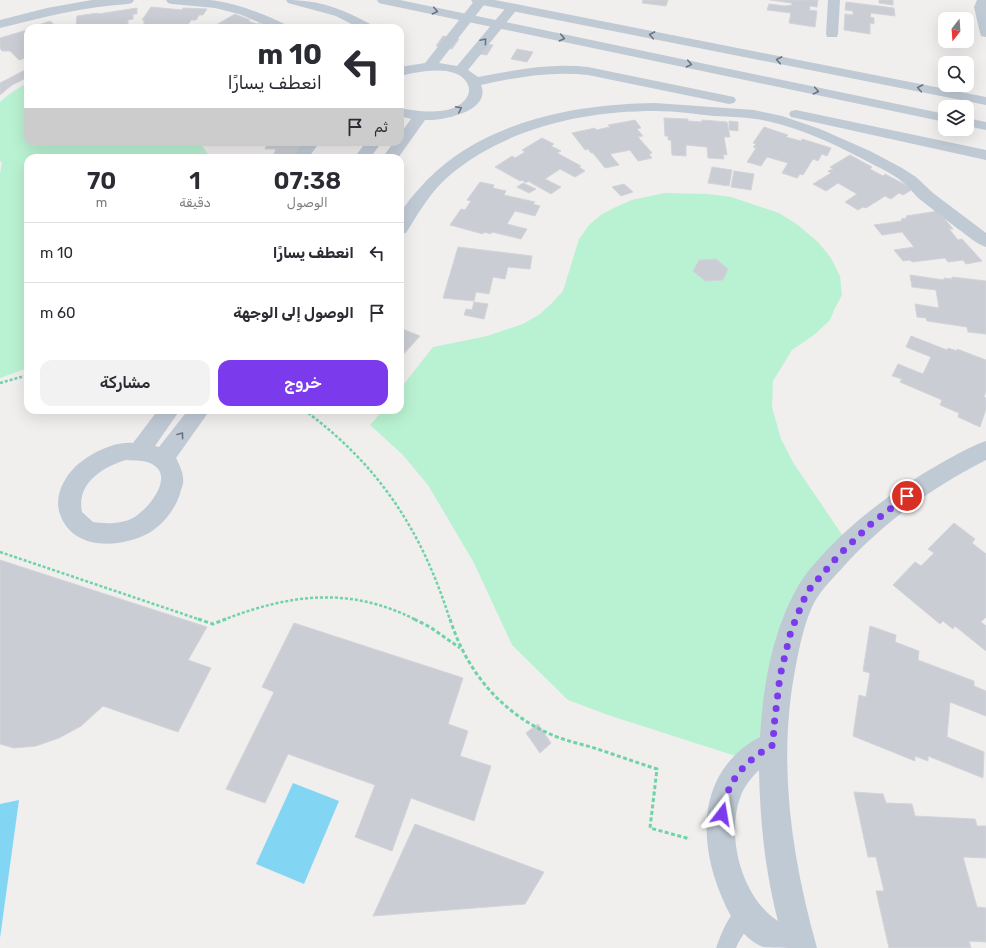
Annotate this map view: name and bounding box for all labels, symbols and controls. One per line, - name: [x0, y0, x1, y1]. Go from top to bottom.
- one-way arrow: [432, 7, 438, 15]
- north arrow: [938, 12, 974, 48]
- map controls: [938, 12, 974, 136]
- one-way arrow: [648, 31, 655, 39]
- one-way arrow: [559, 33, 565, 41]
- text: 10 m: [257, 38, 322, 71]
- one-way arrow: [480, 38, 487, 46]
- icon: left: [336, 40, 388, 92]
- button: search: [938, 56, 974, 92]
- one-way arrow: [776, 57, 782, 65]
- one-way arrow: [686, 60, 692, 68]
- text: انعطف يسارًا: [228, 72, 322, 94]
- one-way arrow: [917, 85, 923, 93]
- one-way arrow: [813, 86, 820, 94]
- button: layers: [938, 100, 974, 136]
- one-way arrow: [455, 106, 462, 114]
- icon: arrive: [344, 116, 366, 138]
- text: ثم: [374, 118, 388, 136]
- text: 70: [87, 167, 116, 195]
- text: 1: [189, 167, 201, 195]
- text: 07:38: [273, 167, 341, 195]
- text: m: [96, 195, 107, 210]
- text: دقيقة: [179, 195, 211, 210]
- text: الوصول: [287, 195, 328, 210]
- icon: left: [366, 242, 388, 264]
- text: 10 m: [40, 244, 73, 262]
- text: انعطف يسارًا: [273, 244, 354, 262]
- icon: arrive: [366, 302, 388, 324]
- text: 60 m: [40, 304, 76, 322]
- text: الوصول إلى الوجهة: [233, 304, 354, 322]
- button: مشاركة: [40, 360, 210, 406]
- button: خروج: [218, 360, 388, 406]
- one-way arrow: [176, 432, 183, 439]
- pin: [890, 479, 924, 513]
- icon: arrive: [896, 485, 918, 507]
- position arrow: [701, 793, 743, 835]

